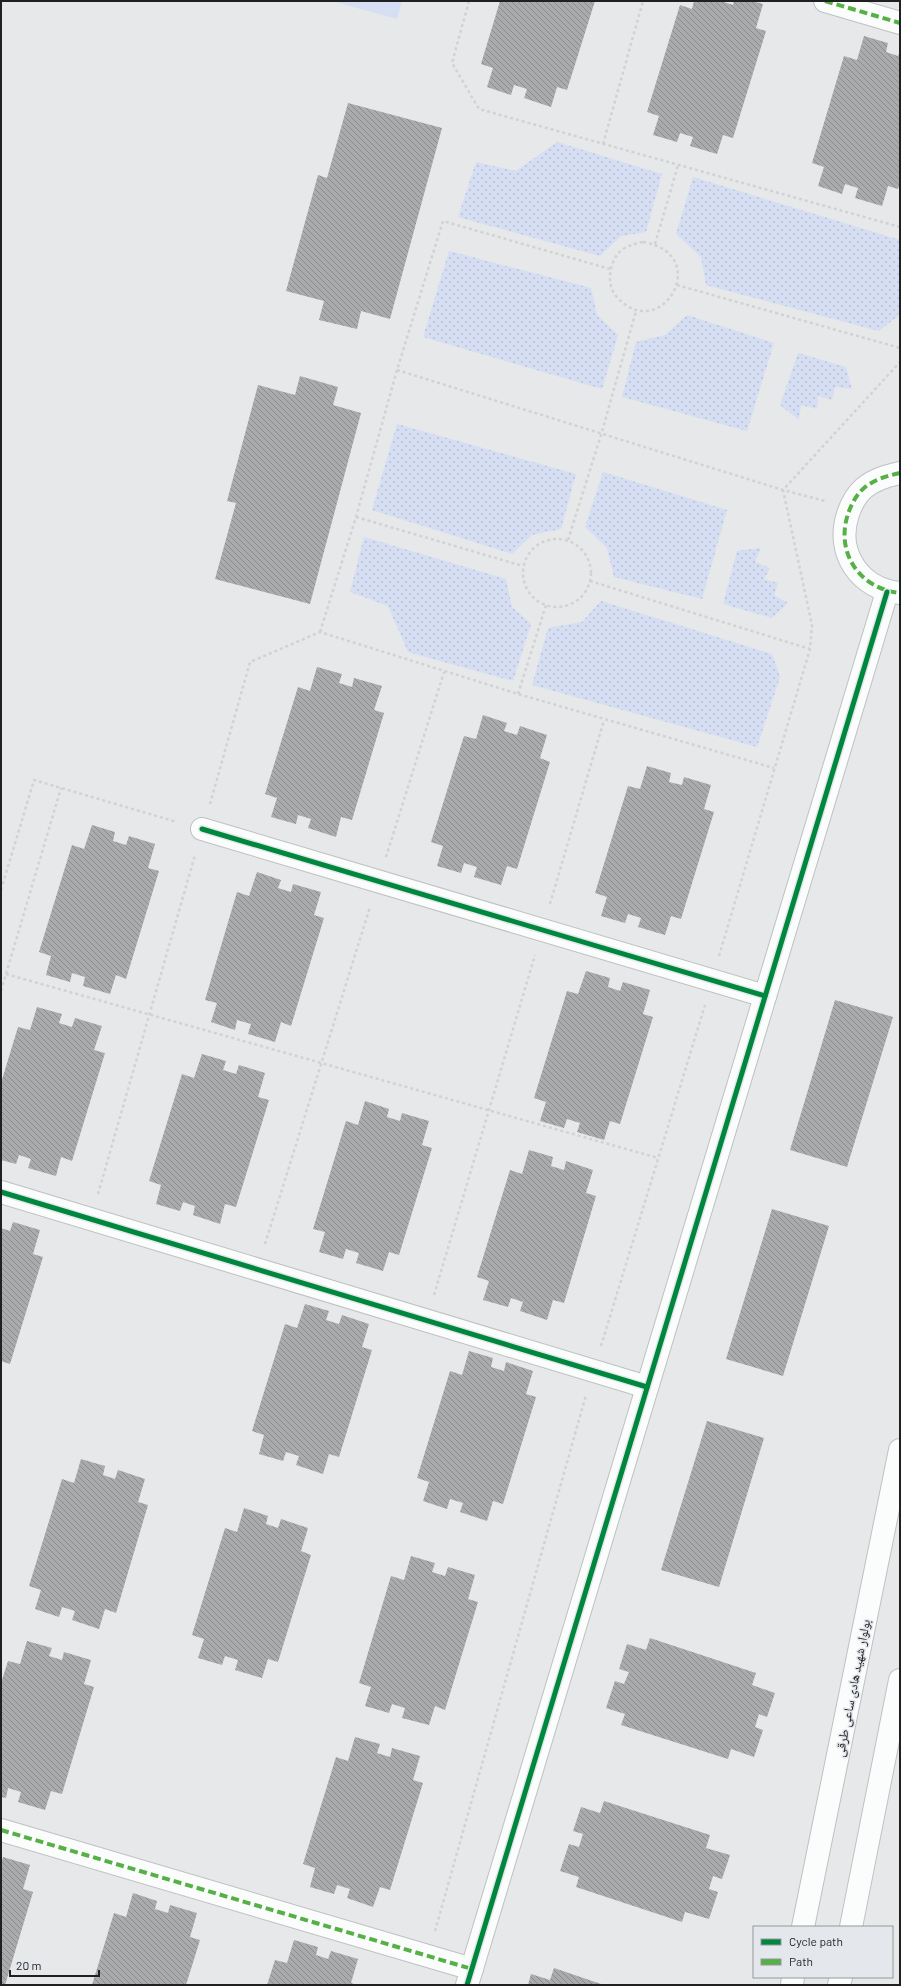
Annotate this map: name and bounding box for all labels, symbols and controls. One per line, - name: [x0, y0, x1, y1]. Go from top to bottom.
- street label: بولوار شهید هادی ساعی طرقی: [831, 1618, 874, 1759]
- legend: [753, 1926, 893, 1978]
- text: Cycle path: [789, 1934, 843, 1948]
- scale bar: [10, 1952, 99, 1978]
- text: Path: [789, 1954, 813, 1968]
- text: 20 m: [16, 1958, 42, 1972]

